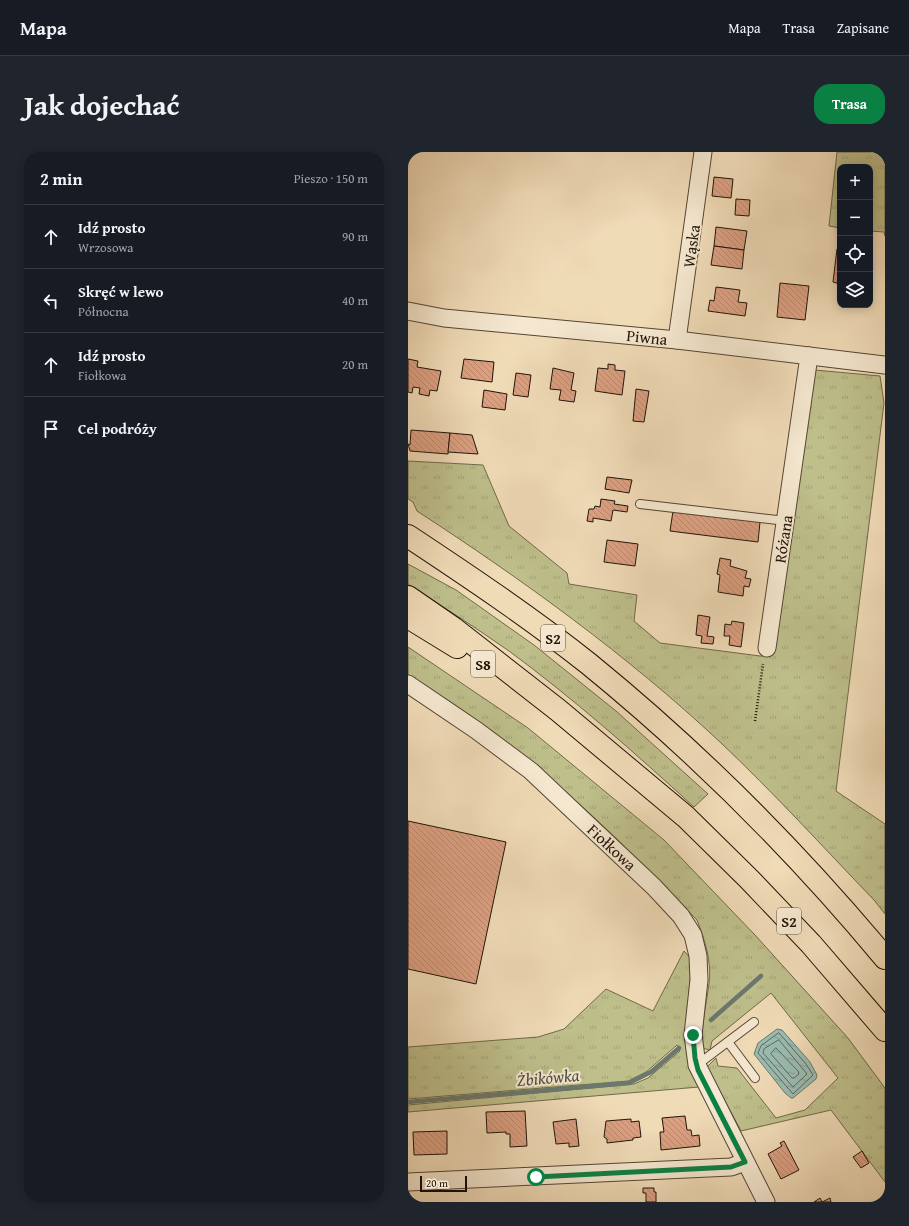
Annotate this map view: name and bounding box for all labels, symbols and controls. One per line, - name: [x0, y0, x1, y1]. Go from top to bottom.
- text: Mapa: [20, 14, 67, 42]
- text: Mapa: [728, 18, 761, 38]
- text: Trasa: [783, 18, 815, 38]
- text: Zapisane: [837, 18, 889, 38]
- text: Jak dojechać: [24, 84, 179, 125]
- button: Trasa: [814, 84, 885, 124]
- map controls: [837, 164, 873, 308]
- button: +: [837, 164, 873, 200]
- text: 2 min: [40, 166, 82, 191]
- text: Pieszo · 150 m: [294, 169, 368, 188]
- button: −: [837, 200, 873, 236]
- text: Idź prosto: [78, 217, 145, 238]
- street label: Wąska: [676, 223, 706, 269]
- icon: ahead: [40, 226, 62, 248]
- text: 90 m: [342, 227, 368, 246]
- button: locate: [837, 236, 873, 272]
- text: Wrzosowa: [78, 238, 134, 257]
- button: layers: [837, 272, 873, 308]
- text: Skręć w lewo: [78, 281, 164, 302]
- icon: left: [40, 290, 62, 312]
- text: 40 m: [342, 291, 368, 310]
- text: Północna: [78, 302, 129, 321]
- street label: Piwna: [625, 323, 669, 351]
- text: Idź prosto: [78, 345, 145, 366]
- icon: ahead: [40, 354, 62, 376]
- text: 20 m: [342, 355, 368, 374]
- text: Fiołkowa: [78, 366, 126, 385]
- icon: arrive: [40, 418, 62, 440]
- text: Cel podróży: [78, 418, 157, 439]
- street label: Różana: [767, 513, 799, 565]
- road number: S2: [541, 625, 565, 651]
- road number: S8: [471, 651, 495, 677]
- street label: Fiołkowa: [582, 818, 642, 876]
- road number: S2: [777, 908, 801, 934]
- route end: [684, 1026, 702, 1044]
- water label: Żbikówka: [516, 1062, 580, 1092]
- route start: [527, 1168, 545, 1186]
- scale bar: [420, 1174, 467, 1193]
- text: 20 m: [426, 1175, 448, 1191]

